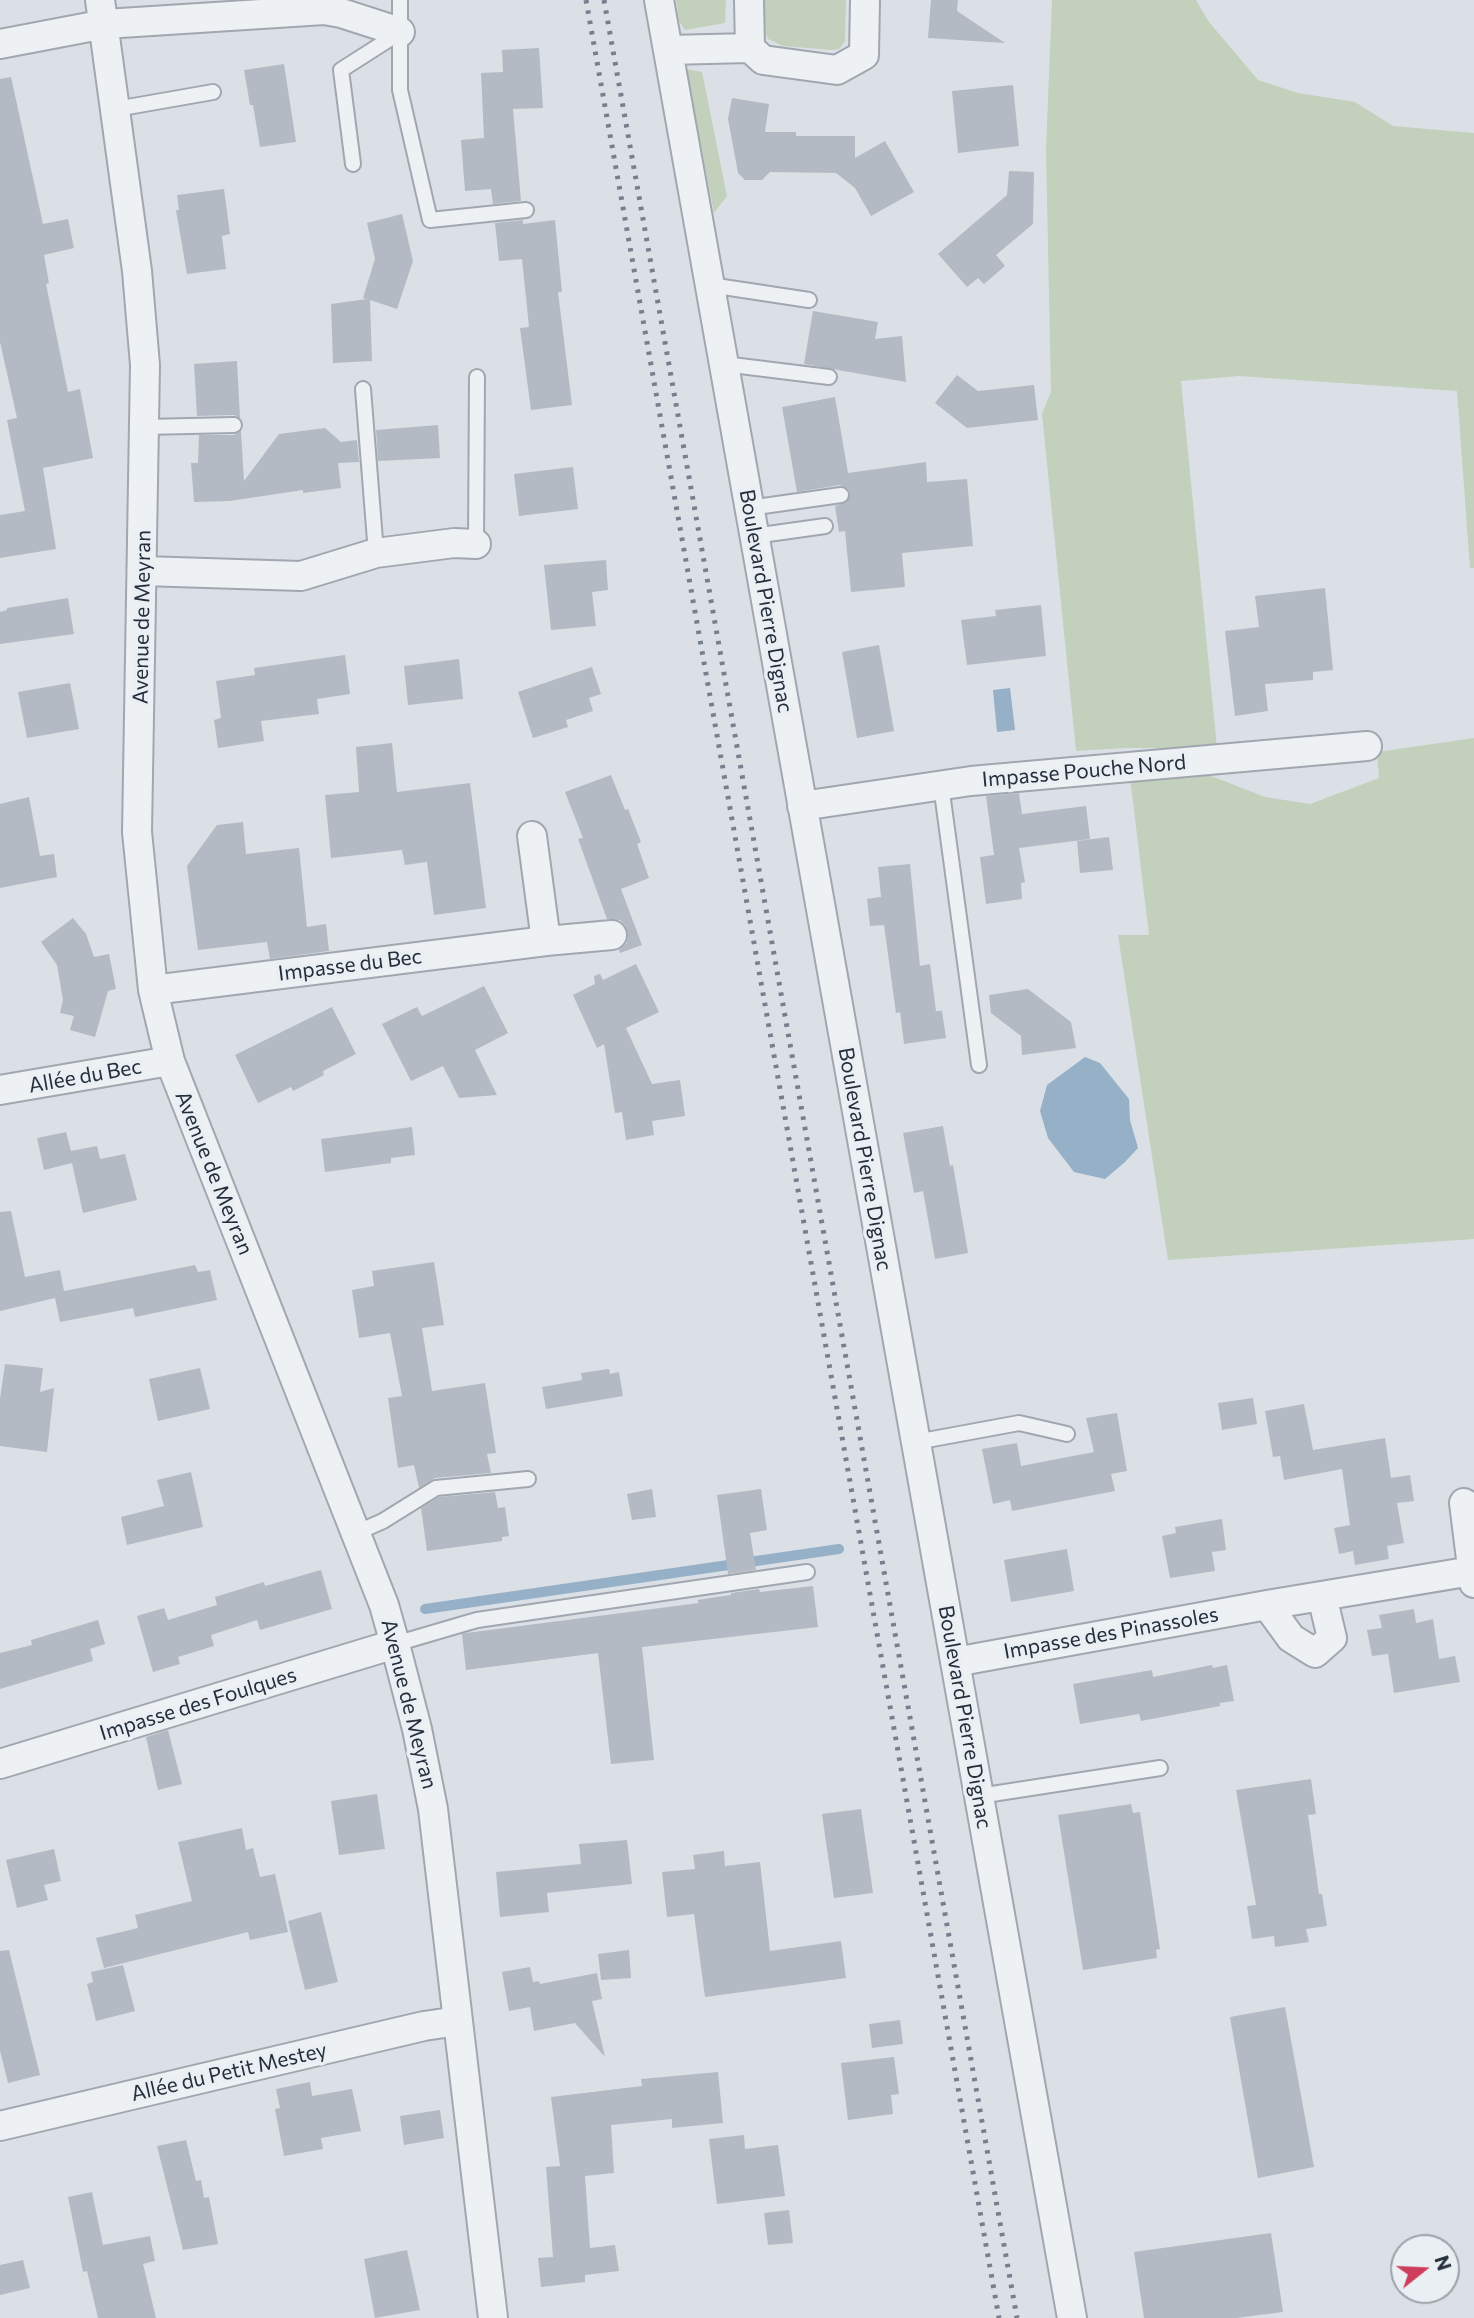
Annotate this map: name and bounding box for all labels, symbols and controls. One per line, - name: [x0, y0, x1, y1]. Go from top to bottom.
- street label: Boulevard Pierre Dignac: [734, 487, 798, 715]
- street label: Avenue de Meyran: [128, 530, 156, 704]
- street label: Impasse Pouche Nord: [981, 750, 1187, 792]
- street label: Impasse du Bec: [277, 944, 423, 986]
- street label: Boulevard Pierre Dignac: [833, 1045, 897, 1273]
- street label: Allée du Bec: [27, 1054, 143, 1098]
- street label: Avenue de Meyran: [170, 1088, 258, 1258]
- street label: Impasse des Pinassoles: [1002, 1602, 1220, 1664]
- street label: Boulevard Pierre Dignac: [933, 1603, 997, 1831]
- street label: Avenue de Meyran: [376, 1616, 442, 1792]
- street label: Impasse des Foulques: [97, 1662, 299, 1746]
- street label: Allée du Petit Mestey: [129, 2037, 329, 2107]
- north arrow: [1390, 2234, 1460, 2304]
- text: N: [1430, 2253, 1457, 2273]

